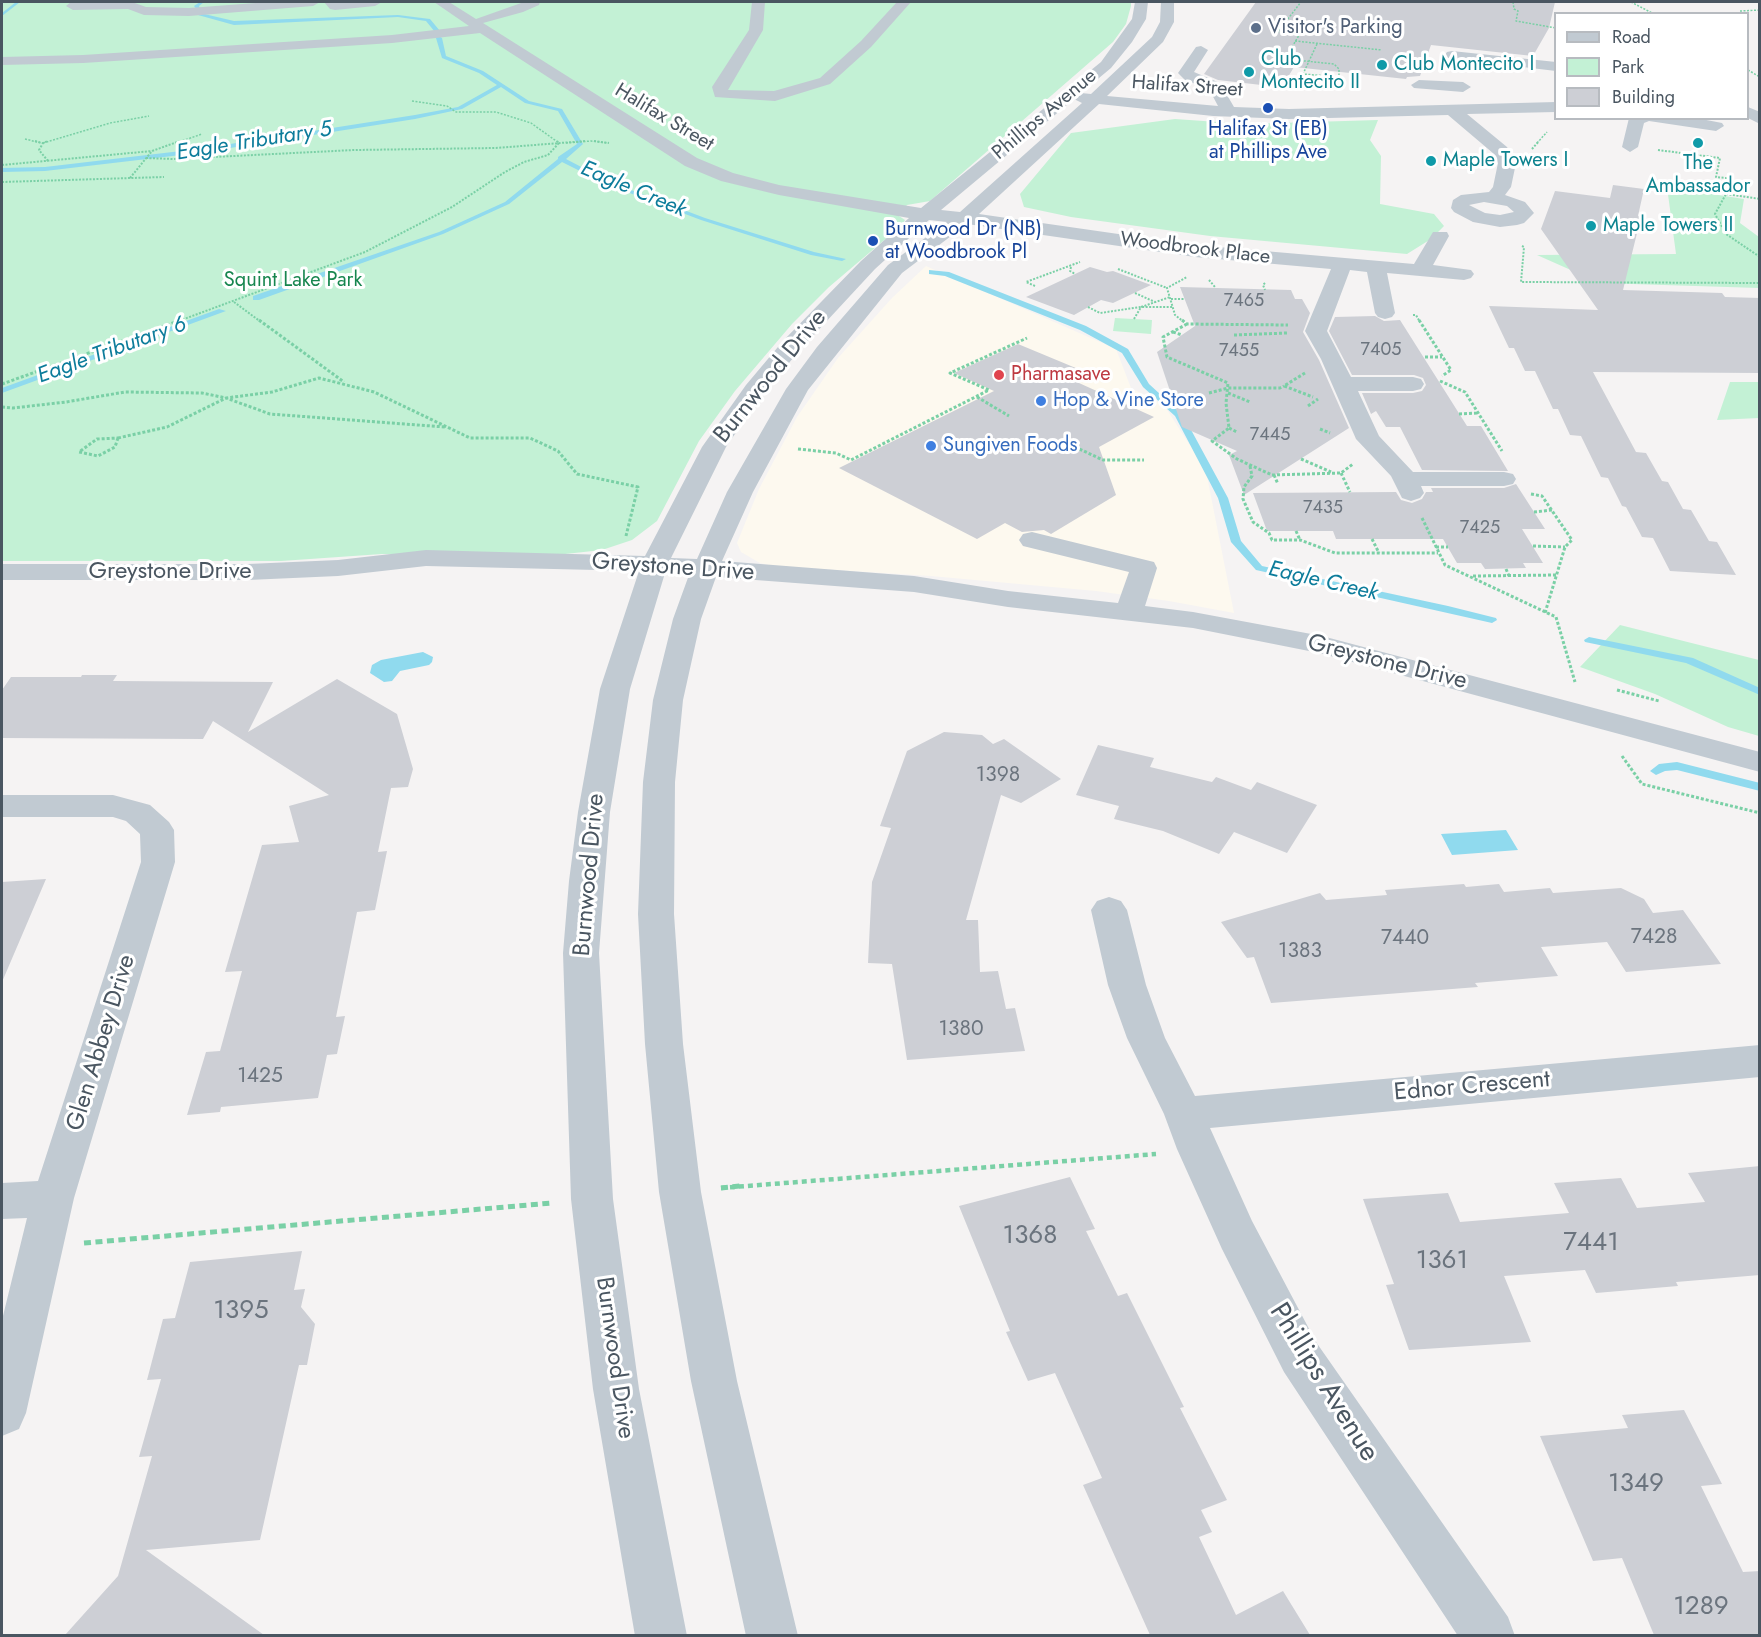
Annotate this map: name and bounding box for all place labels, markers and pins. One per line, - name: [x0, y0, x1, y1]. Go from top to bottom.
- place label: Visitor's Parking: [1268, 16, 1403, 40]
- marker: Visitor's Parking: [1249, 21, 1263, 35]
- place label: Club Montecito II: [1261, 48, 1360, 95]
- place label: Club Montecito I: [1394, 53, 1534, 77]
- marker: Club Montecito I: [1375, 58, 1389, 72]
- marker: Club Montecito II: [1242, 65, 1256, 79]
- marker: Halifax St (EB) at Phillips Ave: [1261, 101, 1275, 115]
- place label: Halifax St (EB) at Phillips Ave: [1208, 118, 1328, 165]
- marker: The Ambassador: [1691, 136, 1705, 150]
- place label: Maple Towers I: [1443, 149, 1568, 173]
- place label: The Ambassador: [1646, 152, 1750, 199]
- marker: Maple Towers I: [1424, 154, 1438, 168]
- place label: Maple Towers II: [1603, 214, 1733, 238]
- place label: Burnwood Dr (NB) at Woodbrook Pl: [885, 218, 1042, 265]
- marker: Maple Towers II: [1584, 219, 1598, 233]
- marker: Burnwood Dr (NB) at Woodbrook Pl: [866, 234, 880, 248]
- place label: Pharmasave: [1011, 363, 1111, 387]
- marker: Pharmasave: [992, 368, 1006, 382]
- place label: Hop & Vine Store: [1053, 389, 1204, 413]
- marker: Hop & Vine Store: [1034, 394, 1048, 408]
- place label: Sungiven Foods: [943, 434, 1078, 458]
- marker: Sungiven Foods: [924, 439, 938, 453]

